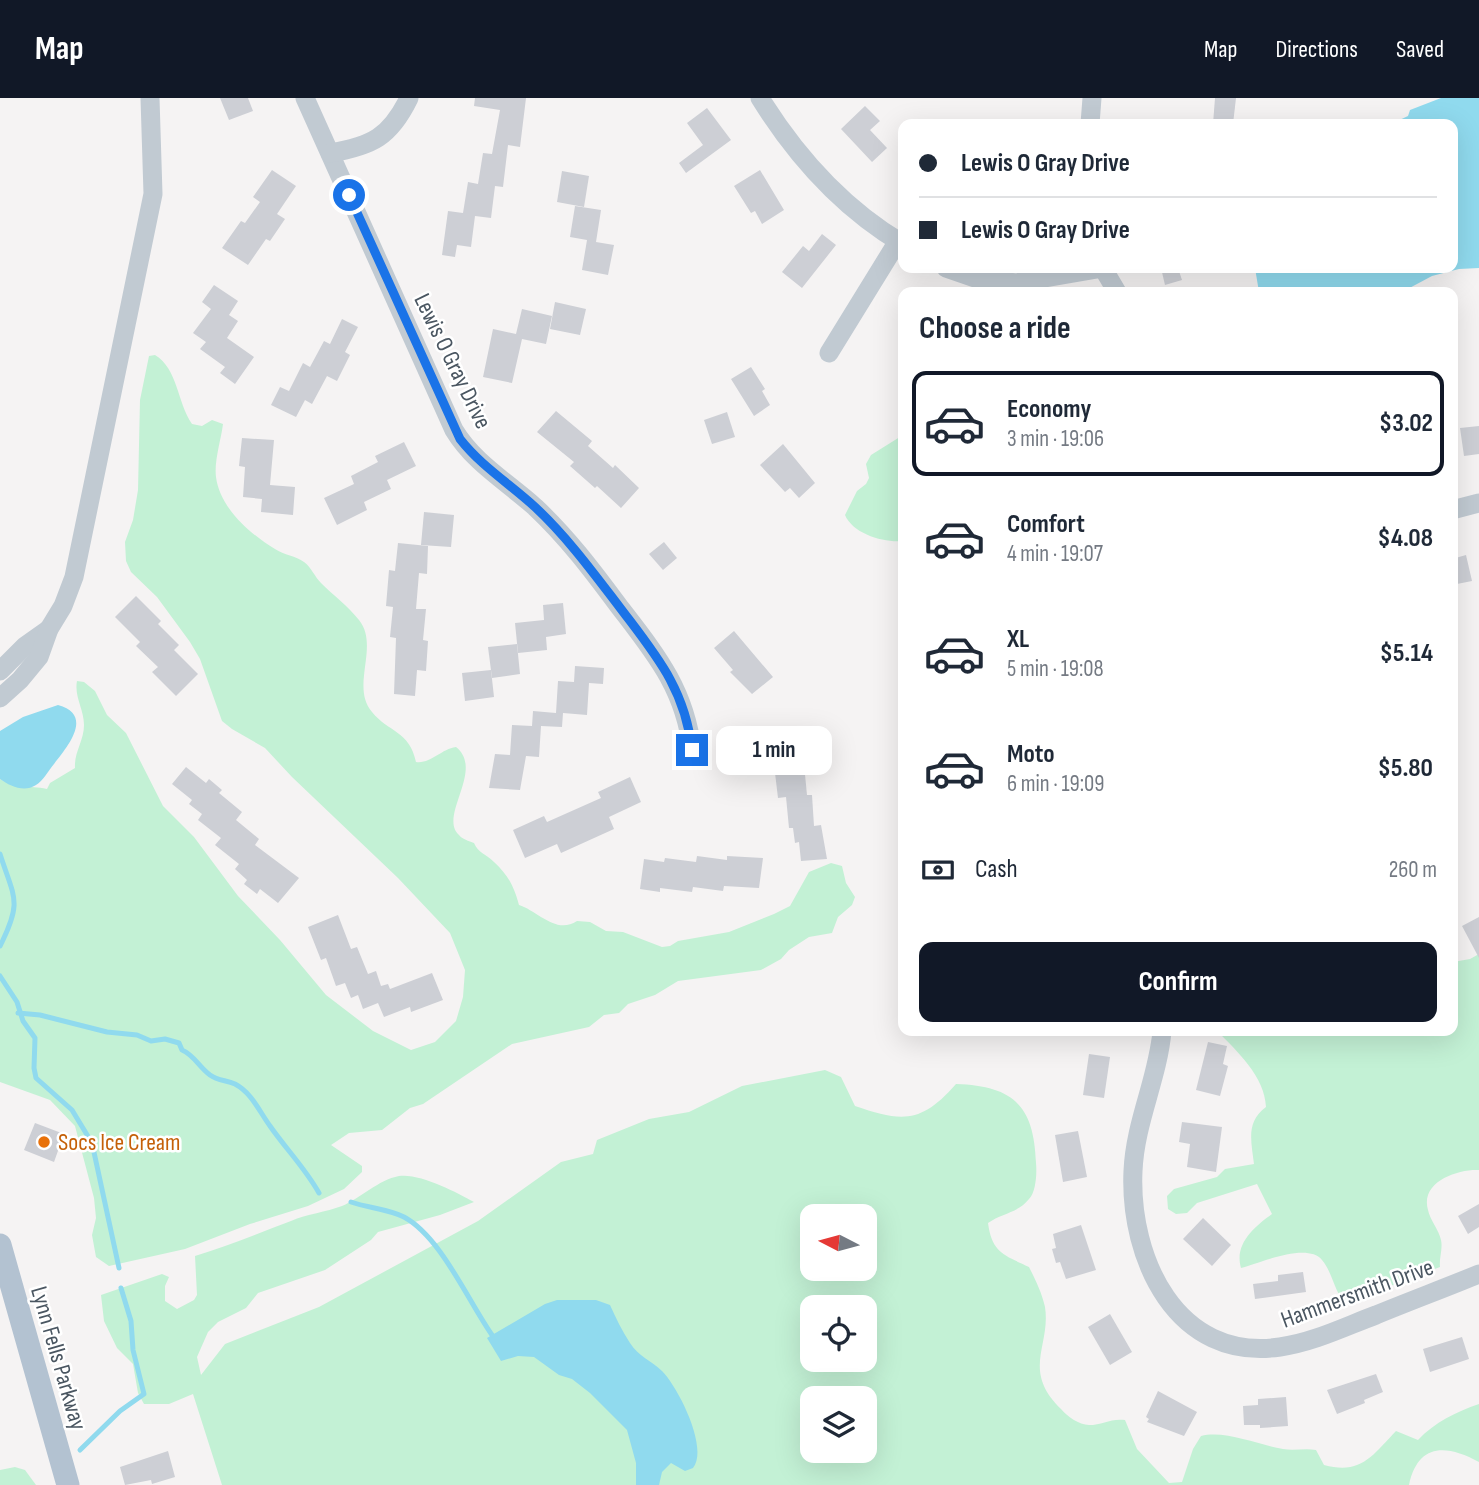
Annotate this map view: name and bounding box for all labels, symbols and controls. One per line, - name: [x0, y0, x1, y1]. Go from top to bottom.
- text: Map: [35, 29, 84, 69]
- text: Map: [1204, 35, 1237, 64]
- text: Directions: [1275, 35, 1358, 64]
- text: Saved: [1396, 35, 1444, 64]
- text: Lewis O Gray Drive: [961, 148, 1130, 179]
- route start: [333, 179, 365, 211]
- text: Lewis O Gray Drive: [961, 215, 1130, 246]
- street label: Lewis O Gray Drive: [407, 289, 498, 434]
- text: Choose a ride: [919, 309, 1071, 348]
- icon: car: [923, 392, 986, 455]
- text: Economy: [1007, 394, 1091, 425]
- text: $3.02: [1379, 408, 1433, 439]
- text: 3 min · 19:06: [1007, 425, 1104, 453]
- icon: car: [923, 507, 986, 570]
- text: Comfort: [1007, 509, 1085, 540]
- text: $4.08: [1378, 523, 1433, 554]
- text: 4 min · 19:07: [1007, 540, 1103, 568]
- icon: car: [923, 622, 986, 685]
- text: XL: [1007, 624, 1029, 655]
- text: $5.14: [1380, 638, 1433, 669]
- text: 5 min · 19:08: [1007, 655, 1104, 683]
- callout: 1 min: [716, 726, 832, 774]
- route end: [676, 734, 708, 766]
- text: 1 min: [753, 736, 795, 764]
- icon: car: [923, 737, 986, 800]
- text: Moto: [1007, 739, 1055, 770]
- text: $5.80: [1378, 753, 1433, 784]
- text: 6 min · 19:09: [1007, 770, 1105, 798]
- icon: cash: [919, 851, 957, 889]
- text: Cash: [975, 854, 1018, 885]
- text: 260 m: [1389, 856, 1437, 884]
- button: Confirm: [919, 942, 1437, 1022]
- place label: Socs Ice Cream: [58, 1128, 180, 1157]
- marker: Socs Ice Cream: [36, 1134, 52, 1150]
- north arrow: [800, 1204, 877, 1281]
- map controls: [800, 1204, 877, 1463]
- street label: Hammersmith Drive: [1277, 1252, 1437, 1334]
- street label: Lynn Fells Parkway: [24, 1283, 93, 1433]
- button: locate: [800, 1295, 877, 1372]
- button: layers: [800, 1386, 877, 1463]

